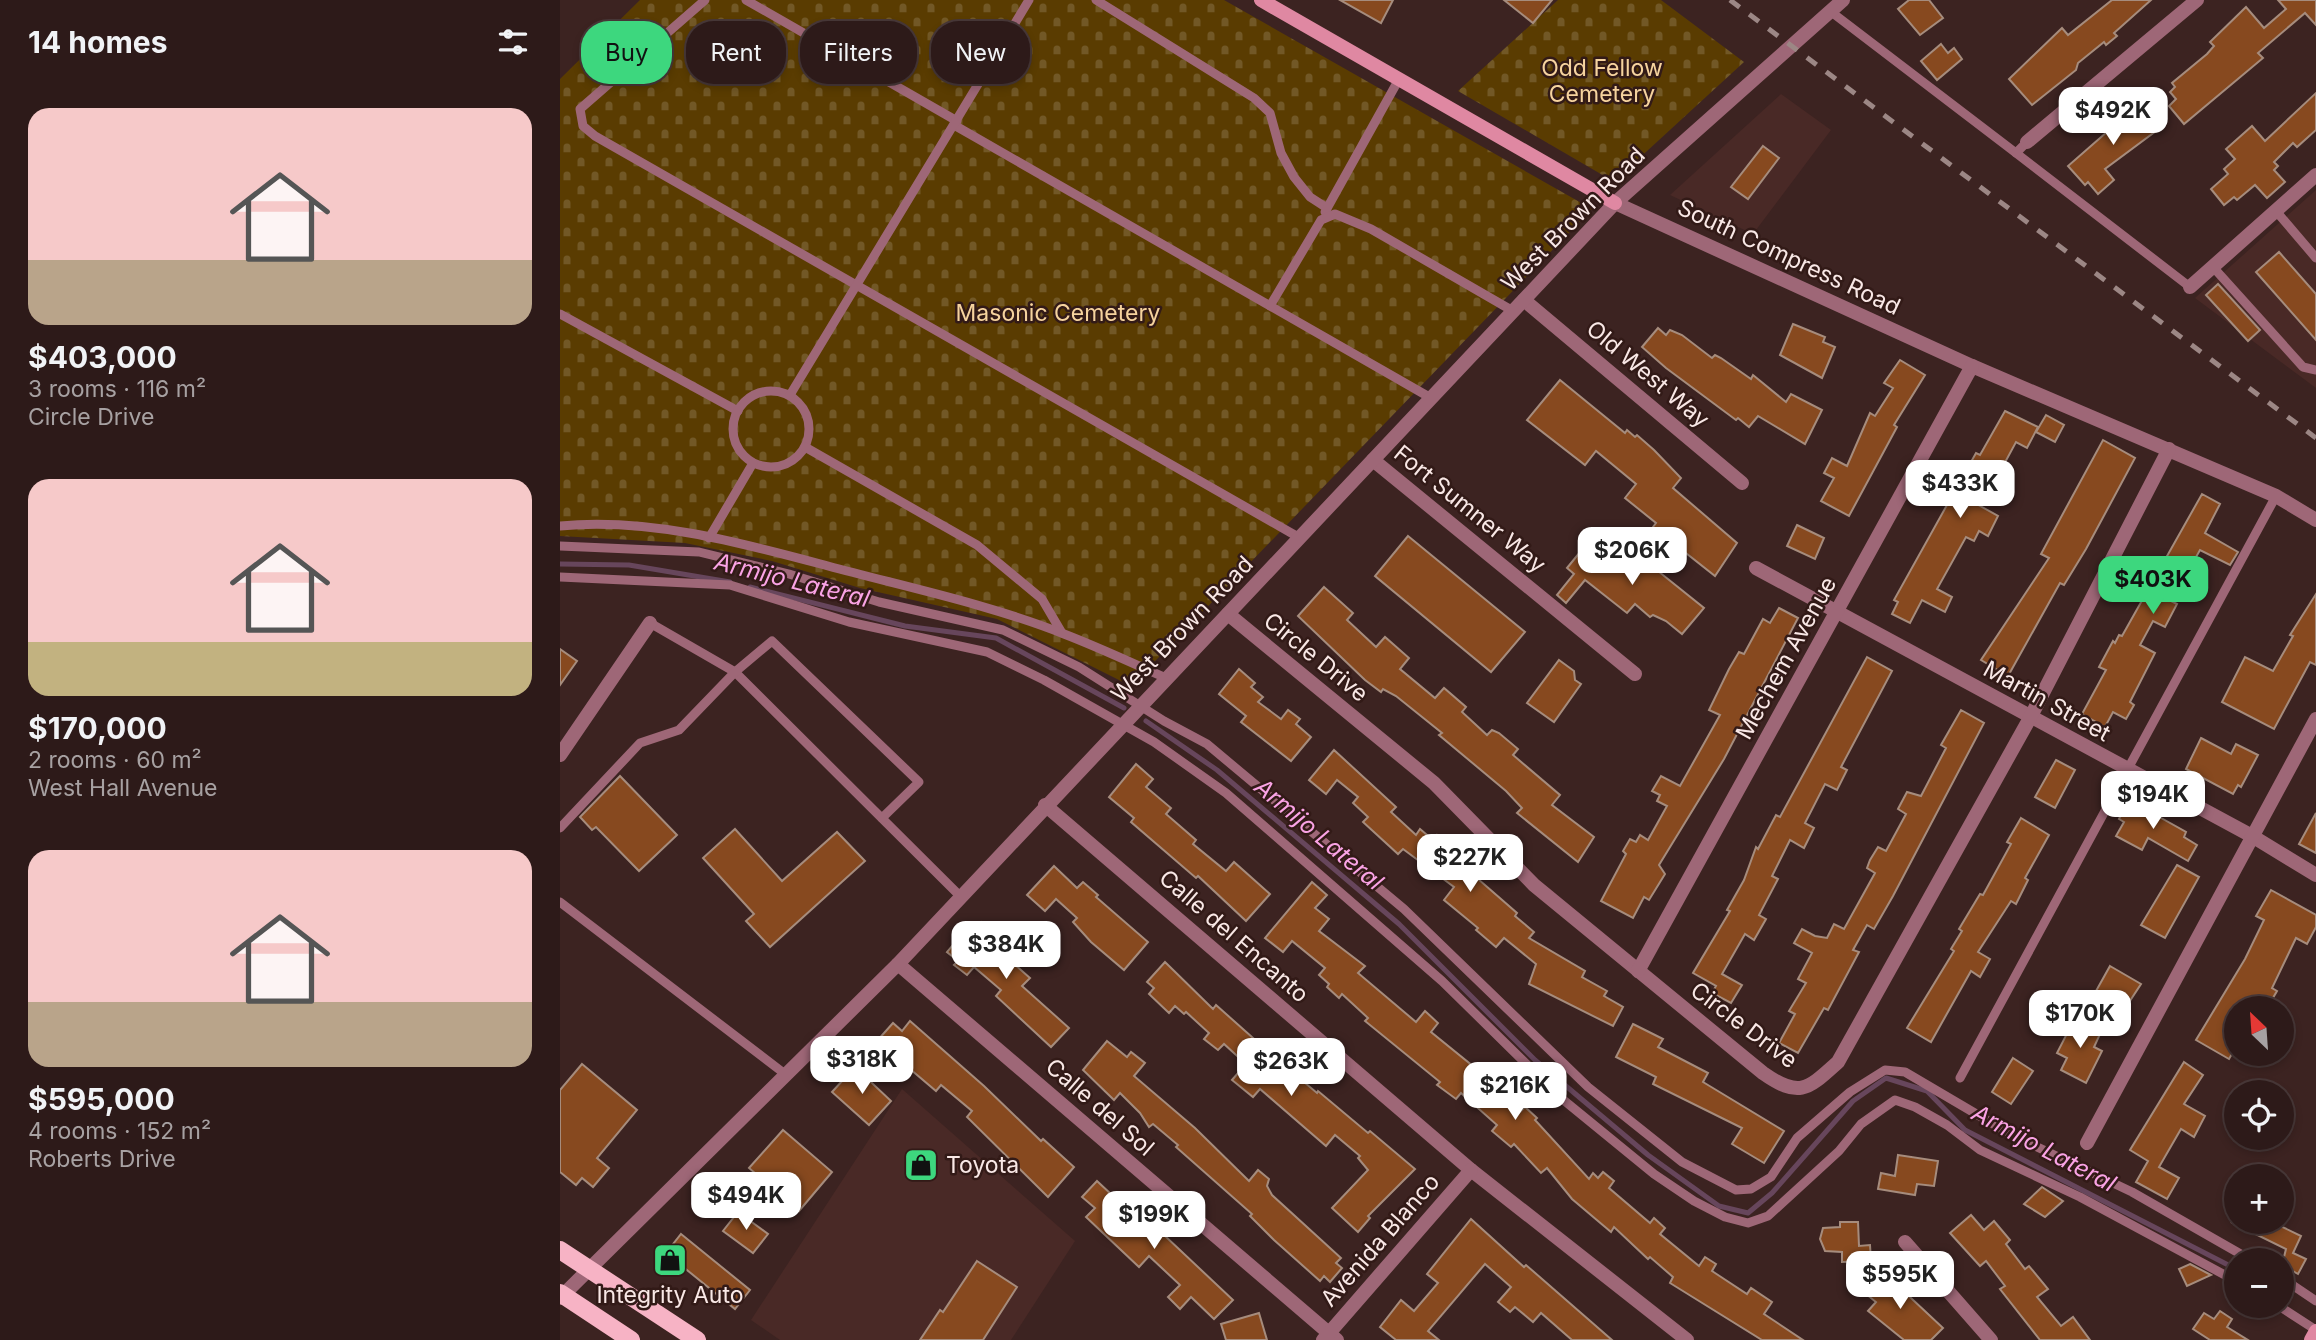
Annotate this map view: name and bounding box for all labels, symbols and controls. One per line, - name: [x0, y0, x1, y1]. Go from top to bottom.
- chip: Buy: [581, 21, 672, 84]
- chip: Rent: [686, 21, 786, 84]
- chip: Filters: [800, 21, 917, 84]
- chip: New: [931, 21, 1030, 84]
- icon: filters: [494, 23, 532, 61]
- text: 14 homes: [28, 24, 167, 60]
- park label: Odd Fellow Cemetery: [1541, 54, 1663, 108]
- pin: $492K: [2064, 88, 2162, 147]
- text: $492K: [2075, 96, 2151, 124]
- street label: West Brown Road: [1495, 141, 1651, 297]
- icon: home: [217, 154, 343, 280]
- street label: South Compress Road: [1673, 193, 1905, 321]
- park label: Masonic Cemetery: [956, 299, 1160, 327]
- street label: Old West Way: [1581, 315, 1715, 434]
- text: $403,000: [28, 339, 177, 375]
- text: 3 rooms · 116 m²: [28, 375, 206, 403]
- text: Circle Drive: [28, 403, 154, 431]
- street label: Fort Sumner Way: [1388, 439, 1552, 579]
- pin: $433K: [1911, 461, 2009, 520]
- text: $433K: [1922, 469, 1998, 497]
- icon: home: [217, 525, 343, 651]
- pin: $206K: [1583, 528, 1681, 587]
- text: $206K: [1594, 536, 1670, 564]
- water label: Armijo Lateral: [711, 546, 873, 613]
- street label: West Brown Road: [1105, 550, 1259, 708]
- pin: $403K: [2104, 556, 2202, 616]
- text: $403K: [2114, 565, 2192, 593]
- street label: Mechem Avenue: [1730, 572, 1842, 744]
- street label: Circle Drive: [1258, 606, 1374, 708]
- street label: Martin Street: [1979, 655, 2116, 748]
- text: $170,000: [28, 710, 167, 746]
- text: 2 rooms · 60 m²: [28, 746, 202, 774]
- water label: Armijo Lateral: [1248, 771, 1389, 896]
- pin: $194K: [2104, 772, 2202, 831]
- text: West Hall Avenue: [28, 774, 217, 802]
- text: $194K: [2117, 780, 2189, 808]
- pin: $227K: [1421, 834, 1519, 894]
- text: $227K: [1433, 843, 1507, 871]
- street label: Calle del Encanto: [1154, 864, 1314, 1008]
- icon: home: [217, 896, 343, 1022]
- pin: $384K: [957, 922, 1055, 981]
- text: $384K: [968, 930, 1044, 958]
- street label: Circle Drive: [1685, 976, 1803, 1074]
- pin: $170K: [2031, 990, 2129, 1050]
- north arrow: [2224, 996, 2294, 1066]
- map controls: [2224, 996, 2294, 1318]
- text: $170K: [2045, 999, 2115, 1027]
- pin: $318K: [813, 1036, 911, 1096]
- pin: $263K: [1242, 1038, 1340, 1098]
- text: $318K: [826, 1045, 898, 1073]
- text: $263K: [1253, 1047, 1329, 1075]
- street label: Calle del Sol: [1040, 1052, 1160, 1162]
- pin: $216K: [1466, 1062, 1564, 1122]
- text: $216K: [1480, 1071, 1550, 1099]
- button: locate: [2224, 1080, 2294, 1150]
- text: $595,000: [28, 1081, 175, 1117]
- water label: Armijo Lateral: [1966, 1097, 2121, 1198]
- text: 4 rooms · 152 m²: [28, 1117, 211, 1145]
- text: Roberts Drive: [28, 1145, 176, 1173]
- shop icon: Toyota: [902, 1146, 940, 1184]
- place label: Toyota: [946, 1151, 1019, 1179]
- button: +: [2224, 1164, 2294, 1234]
- street label: Avenida Blanco: [1315, 1168, 1445, 1312]
- pin: $494K: [697, 1172, 795, 1232]
- text: $494K: [707, 1181, 785, 1209]
- pin: $199K: [1105, 1192, 1203, 1251]
- text: $199K: [1118, 1200, 1190, 1228]
- shop icon: Integrity Auto: [651, 1241, 689, 1279]
- button: −: [2224, 1248, 2294, 1318]
- pin: $595K: [1851, 1252, 1949, 1311]
- text: $595K: [1862, 1260, 1938, 1288]
- place label: Integrity Auto: [596, 1281, 744, 1309]

